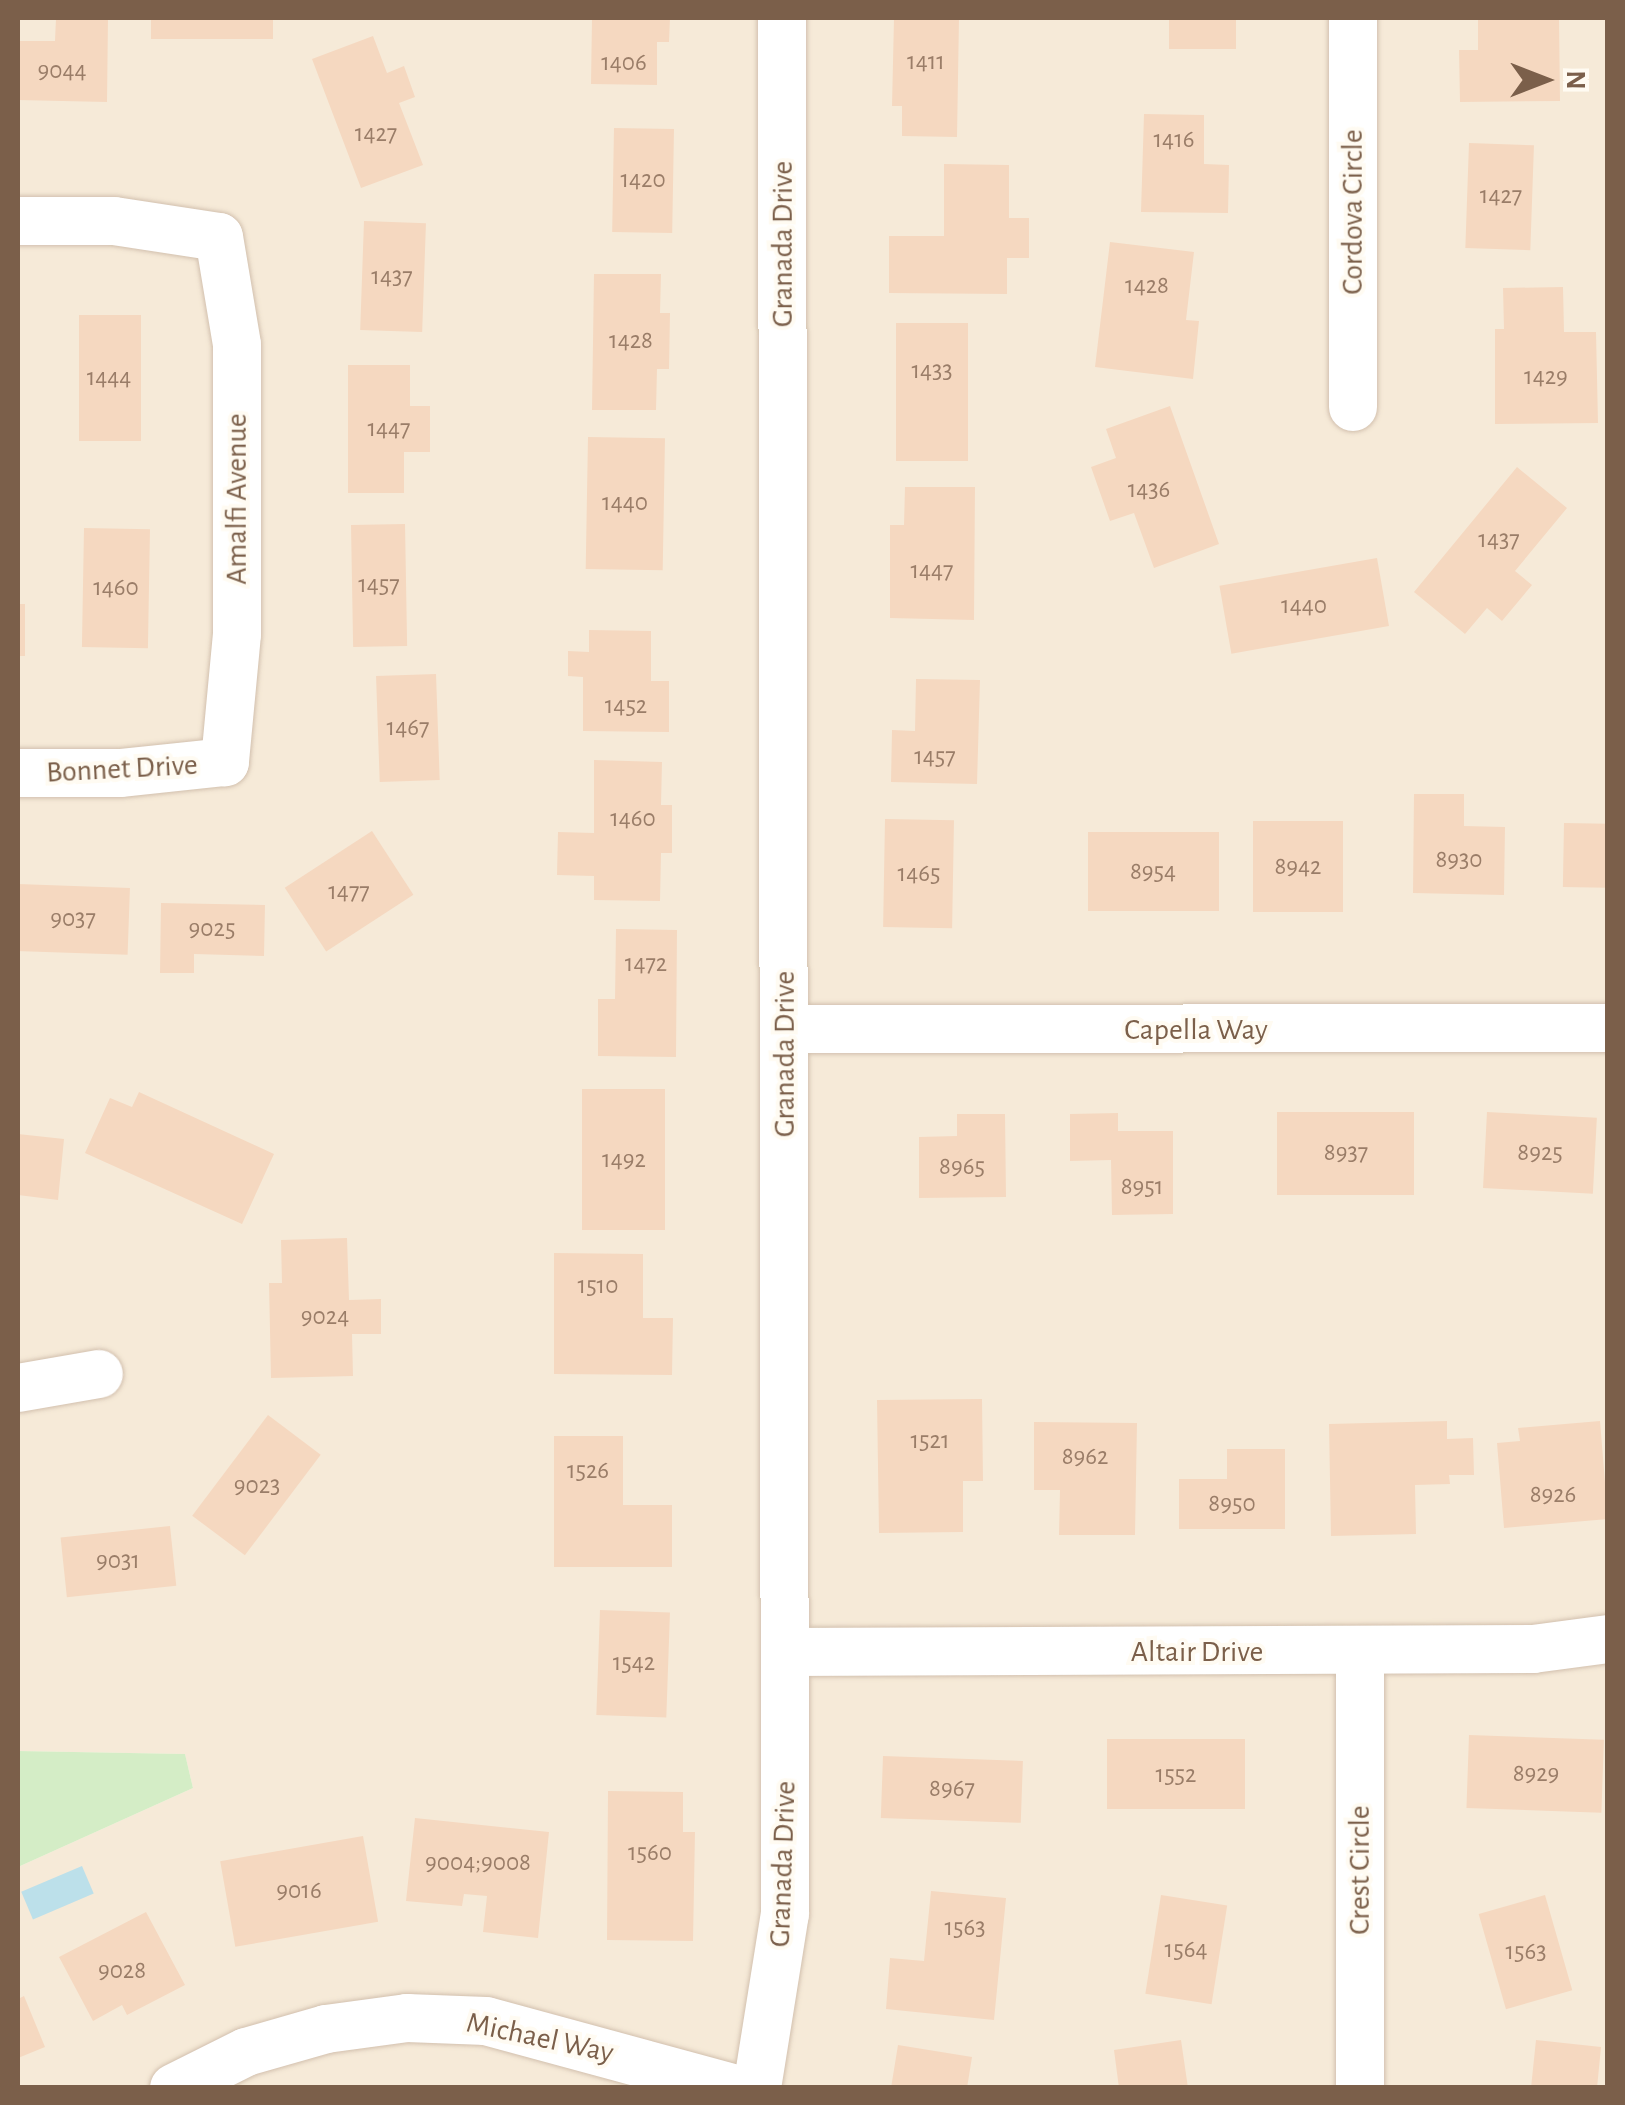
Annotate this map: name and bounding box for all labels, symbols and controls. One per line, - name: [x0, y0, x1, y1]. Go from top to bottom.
- north arrow: [1495, 30, 1595, 130]
- house number: 1411: [907, 47, 945, 77]
- house number: 1406: [601, 48, 647, 78]
- house number: 9044: [38, 56, 86, 86]
- text: N: [1561, 70, 1589, 90]
- house number: 1427: [355, 119, 397, 149]
- house number: 1416: [1154, 125, 1194, 155]
- street label: Cordova Circle: [1335, 129, 1371, 295]
- street label: Granada Drive: [765, 161, 801, 327]
- house number: 1420: [620, 165, 666, 195]
- house number: 1427: [1480, 181, 1522, 211]
- house number: 1437: [371, 262, 413, 292]
- house number: 1428: [1125, 271, 1169, 301]
- house number: 1428: [609, 326, 653, 356]
- house number: 1433: [911, 356, 953, 386]
- house number: 1429: [1524, 362, 1568, 392]
- house number: 1444: [87, 363, 131, 393]
- street label: Amalfi Avenue: [219, 413, 255, 585]
- house number: 1447: [367, 414, 411, 444]
- house number: 1436: [1128, 475, 1170, 505]
- house number: 1440: [602, 488, 648, 518]
- house number: 1437: [1478, 525, 1520, 555]
- house number: 1447: [910, 556, 954, 586]
- house number: 1457: [358, 570, 400, 600]
- house number: 1460: [93, 573, 139, 603]
- house number: 1440: [1281, 591, 1327, 621]
- house number: 1452: [605, 691, 647, 721]
- house number: 1467: [387, 713, 429, 743]
- house number: 1457: [914, 742, 956, 772]
- street label: Bonnet Drive: [45, 747, 199, 791]
- house number: 1460: [610, 804, 656, 834]
- house number: 8930: [1435, 845, 1483, 875]
- house number: 8942: [1275, 852, 1321, 882]
- house number: 8954: [1130, 857, 1176, 887]
- house number: 1465: [898, 859, 940, 889]
- house number: 1477: [328, 877, 370, 907]
- house number: 9037: [50, 904, 96, 934]
- house number: 9025: [189, 914, 235, 944]
- house number: 1472: [625, 949, 667, 979]
- street label: Granada Drive: [767, 971, 803, 1137]
- street label: Capella Way: [1124, 1012, 1268, 1048]
- house number: 8937: [1324, 1138, 1368, 1168]
- house number: 8925: [1517, 1138, 1563, 1168]
- house number: 1492: [602, 1145, 646, 1175]
- house number: 8965: [939, 1152, 985, 1182]
- house number: 8951: [1121, 1172, 1163, 1202]
- house number: 1510: [578, 1271, 618, 1301]
- house number: 9024: [301, 1302, 349, 1332]
- house number: 1521: [910, 1426, 950, 1456]
- house number: 8962: [1062, 1442, 1108, 1472]
- house number: 1526: [567, 1456, 609, 1486]
- house number: 9023: [234, 1471, 280, 1501]
- house number: 8926: [1530, 1480, 1576, 1510]
- house number: 8950: [1208, 1489, 1256, 1519]
- house number: 9031: [96, 1546, 140, 1576]
- street label: Altair Drive: [1131, 1634, 1263, 1670]
- house number: 1542: [613, 1648, 655, 1678]
- house number: 8929: [1513, 1759, 1559, 1789]
- house number: 1552: [1156, 1760, 1196, 1790]
- house number: 8967: [929, 1774, 975, 1804]
- street label: Granada Drive: [762, 1780, 804, 1948]
- street label: Crest Circle: [1342, 1805, 1378, 1935]
- house number: 1560: [628, 1838, 672, 1868]
- house number: 9004;9008: [425, 1848, 531, 1878]
- house number: 9016: [276, 1876, 322, 1906]
- house number: 1563: [944, 1913, 986, 1943]
- house number: 1564: [1165, 1935, 1207, 1965]
- house number: 1563: [1505, 1937, 1547, 1967]
- house number: 9028: [98, 1956, 146, 1986]
- street label: Michael Way: [463, 2005, 617, 2071]

